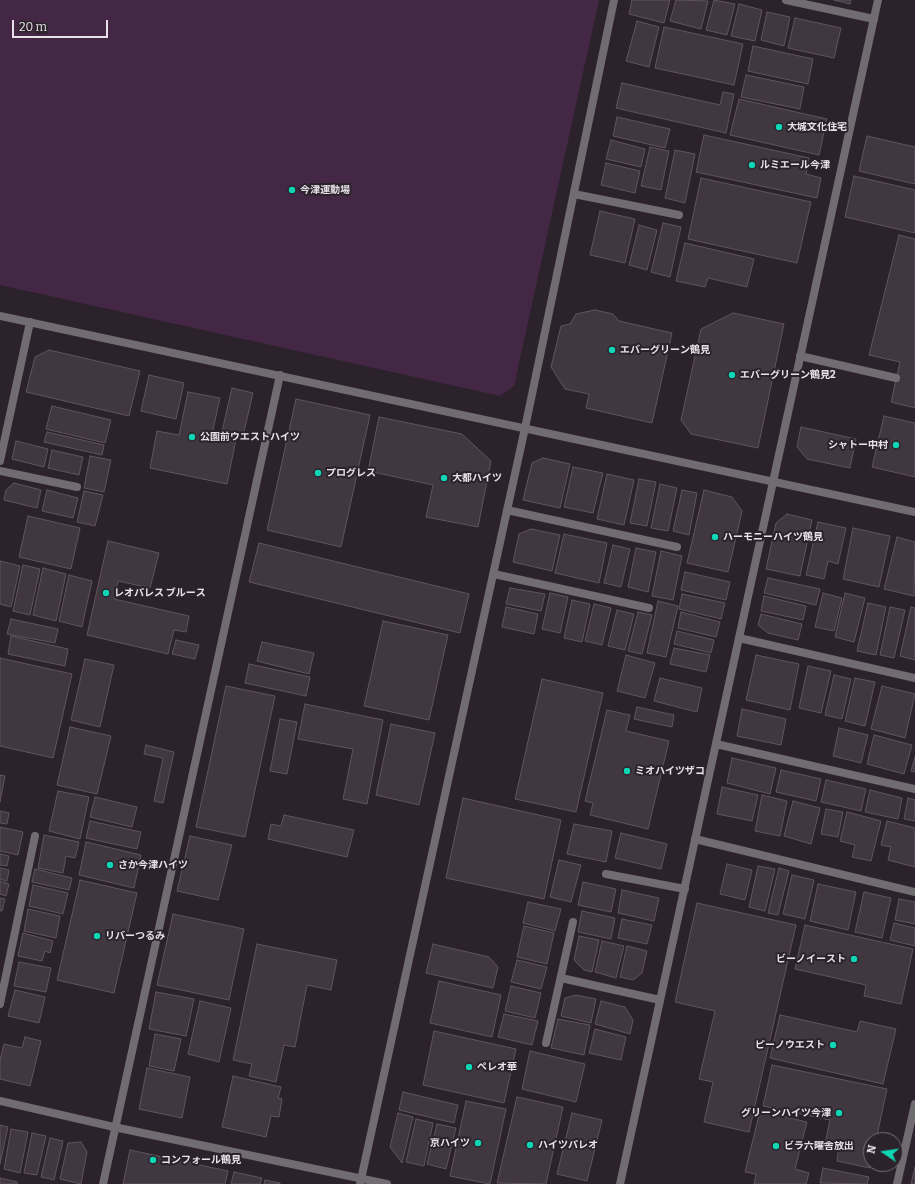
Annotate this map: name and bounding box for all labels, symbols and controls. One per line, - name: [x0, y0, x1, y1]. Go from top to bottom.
- scale bar: [14, 12, 110, 38]
- text: 20 m: [19, 20, 47, 34]
- place label: 大城文化住宅: [787, 121, 847, 133]
- marker: 大城文化住宅: [774, 122, 784, 132]
- place label: ルミエール今津: [760, 159, 830, 171]
- marker: ルミエール今津: [747, 160, 757, 170]
- place label: 今津運動場: [300, 184, 350, 196]
- marker: 今津運動場: [287, 185, 297, 195]
- place label: エバーグリーン鶴見: [620, 344, 710, 356]
- marker: エバーグリーン鶴見: [607, 345, 617, 355]
- place label: エバーグリーン鶴見2: [740, 369, 836, 381]
- marker: エバーグリーン鶴見2: [727, 370, 737, 380]
- place label: 公園前ウエストハイツ: [200, 431, 300, 443]
- marker: 公園前ウエストハイツ: [187, 432, 197, 442]
- place label: シャトー中村: [828, 439, 888, 451]
- marker: シャトー中村: [891, 440, 901, 450]
- place label: プログレス: [326, 467, 376, 479]
- marker: プログレス: [313, 468, 323, 478]
- place label: 大都ハイツ: [452, 472, 502, 484]
- marker: 大都ハイツ: [439, 473, 449, 483]
- place label: ハーモニーハイツ鶴見: [723, 531, 823, 543]
- marker: ハーモニーハイツ鶴見: [710, 532, 720, 542]
- place label: レオパレス ブルース: [114, 587, 206, 599]
- marker: レオパレス ブルース: [101, 588, 111, 598]
- place label: ミオハイツザコ: [635, 765, 705, 777]
- marker: ミオハイツザコ: [622, 766, 632, 776]
- place label: さか今津ハイツ: [118, 859, 188, 871]
- marker: さか今津ハイツ: [105, 860, 115, 870]
- place label: リバーつるみ: [105, 930, 165, 942]
- marker: リバーつるみ: [92, 931, 102, 941]
- place label: ビーノイースト: [776, 953, 846, 965]
- marker: ビーノイースト: [849, 954, 859, 964]
- place label: ピーノウエスト: [755, 1039, 825, 1051]
- marker: ピーノウエスト: [828, 1040, 838, 1050]
- place label: ペレオ華: [477, 1061, 517, 1073]
- marker: ペレオ華: [464, 1062, 474, 1072]
- place label: グリーンハイツ今津: [741, 1107, 831, 1119]
- marker: グリーンハイツ今津: [834, 1108, 844, 1118]
- north arrow: [863, 1132, 903, 1172]
- place label: 京ハイツ: [430, 1137, 470, 1149]
- marker: 京ハイツ: [473, 1138, 483, 1148]
- place label: ハイツパレオ: [538, 1139, 598, 1151]
- marker: ハイツパレオ: [525, 1140, 535, 1150]
- place label: ビラ六曜舎放出: [784, 1140, 854, 1152]
- marker: ビラ六曜舎放出: [771, 1141, 781, 1151]
- text: N: [865, 1144, 879, 1155]
- place label: コンフォール鶴見: [161, 1154, 241, 1166]
- marker: コンフォール鶴見: [148, 1155, 158, 1165]

